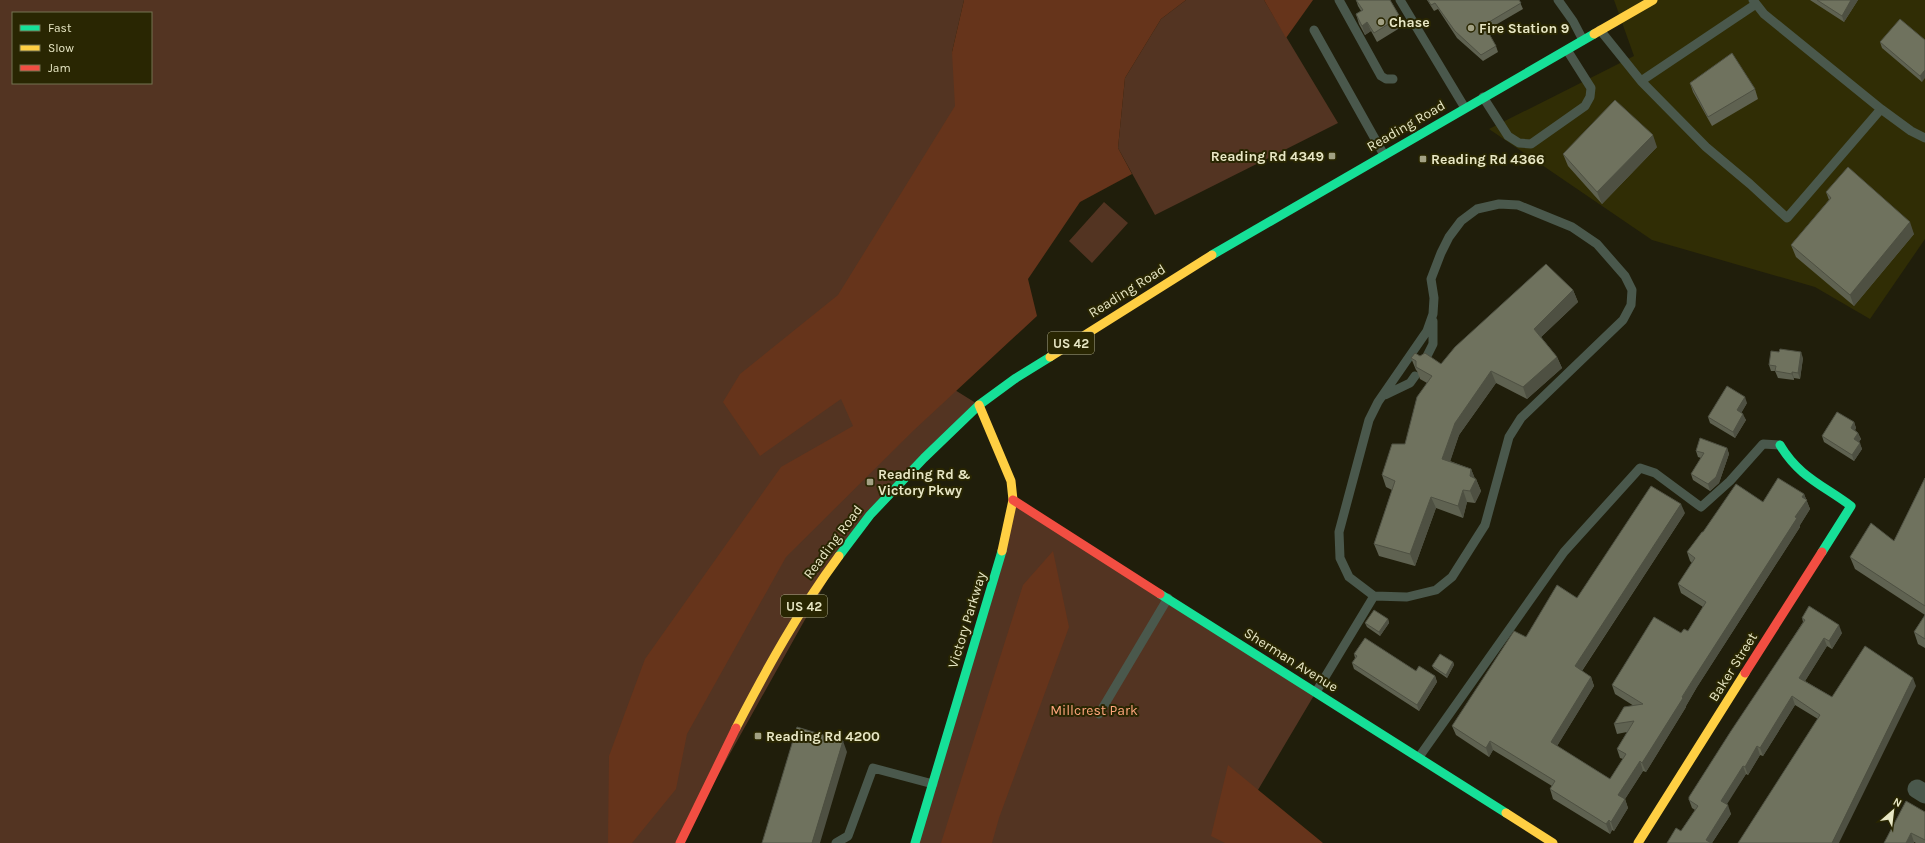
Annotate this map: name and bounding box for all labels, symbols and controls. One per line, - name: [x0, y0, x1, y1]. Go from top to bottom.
- legend: [12, 12, 152, 84]
- place label: Chase: [1389, 14, 1430, 31]
- marker: Chase: [1376, 17, 1386, 27]
- place label: Fire Station 9: [1479, 20, 1569, 37]
- text: Fast: [48, 21, 72, 35]
- marker: Fire Station 9: [1466, 23, 1476, 33]
- text: Slow: [48, 41, 74, 55]
- text: Jam: [48, 61, 71, 75]
- street label: Reading Road: [1364, 97, 1448, 155]
- place label: Reading Rd 4349: [1211, 148, 1324, 165]
- marker: Reading Rd 4349: [1327, 151, 1337, 161]
- place label: Reading Rd 4366: [1431, 151, 1544, 168]
- marker: Reading Rd 4366: [1418, 154, 1428, 164]
- street label: Reading Road: [1085, 261, 1169, 321]
- road number: US 42: [1048, 332, 1094, 354]
- place label: Reading Rd & Victory Pkwy: [878, 466, 971, 499]
- marker: Reading Rd & Victory Pkwy: [865, 477, 875, 487]
- street label: Reading Road: [800, 502, 866, 582]
- street label: Victory Parkway: [944, 569, 990, 670]
- road number: US 42: [781, 595, 827, 617]
- street label: Sherman Avenue: [1241, 624, 1341, 696]
- street label: Baker Street: [1705, 629, 1761, 705]
- park label: Millcrest Park: [1050, 702, 1138, 719]
- place label: Reading Rd 4200: [766, 728, 880, 745]
- marker: Reading Rd 4200: [753, 731, 763, 741]
- north arrow: [1873, 791, 1913, 831]
- text: N: [1891, 795, 1904, 810]

